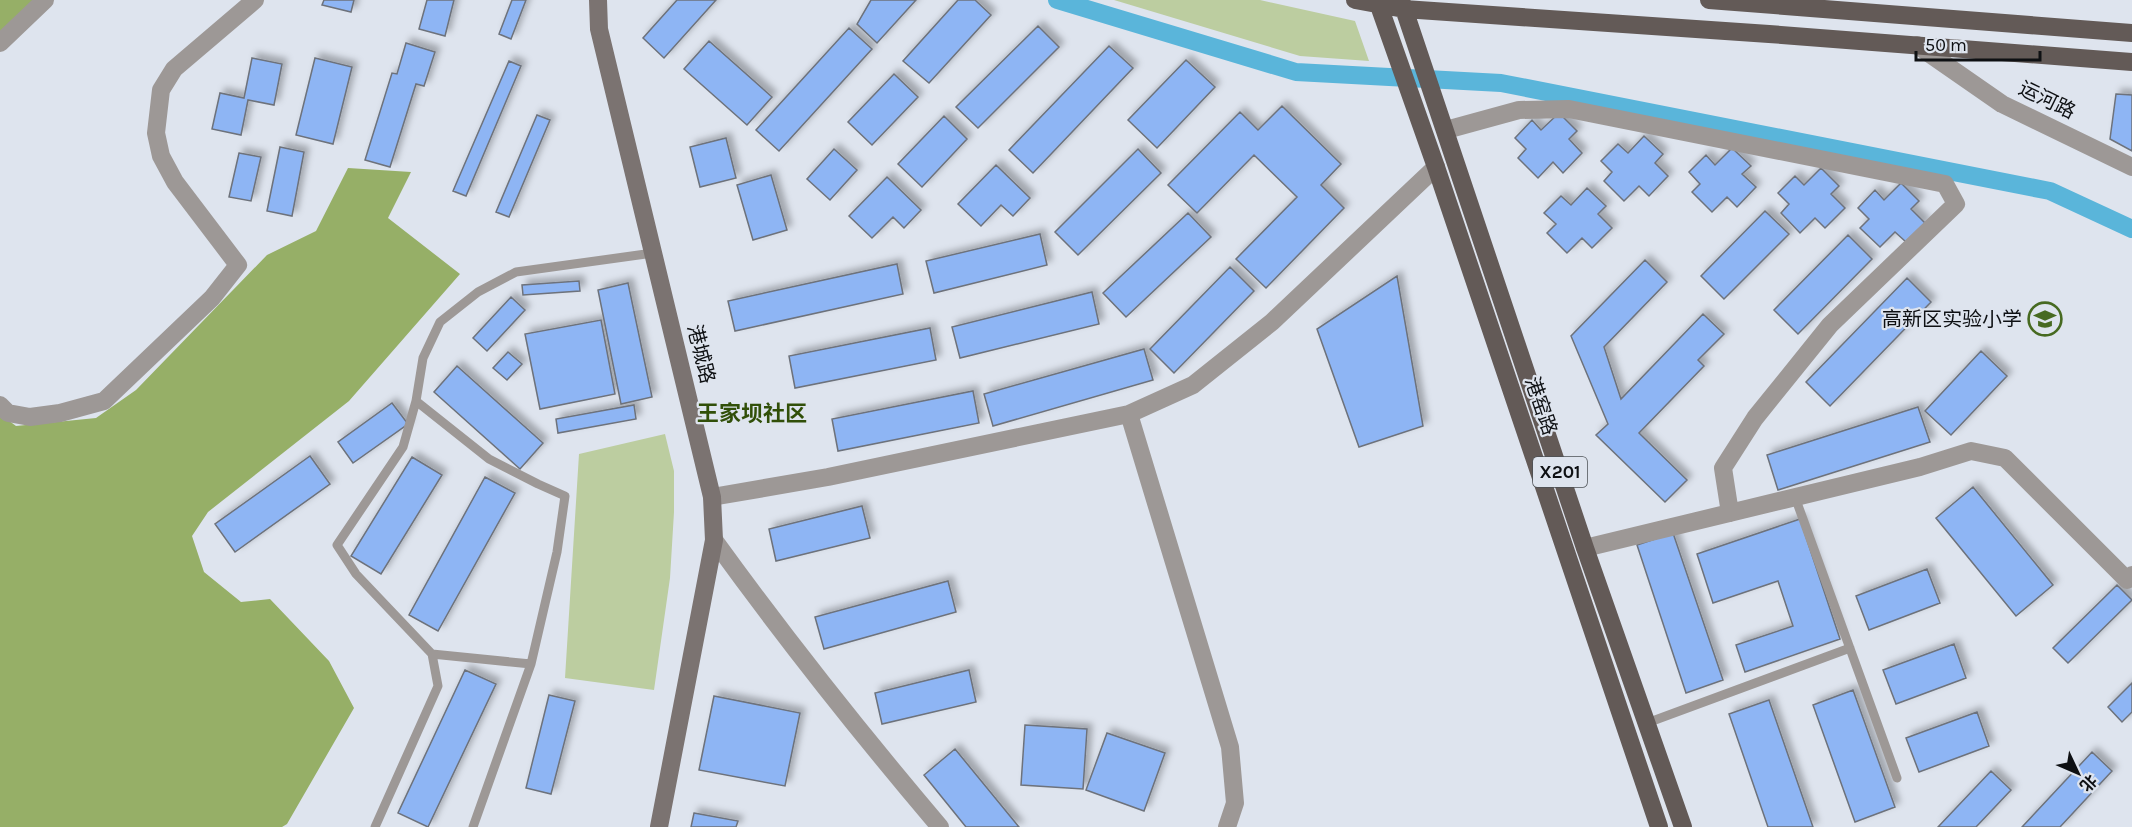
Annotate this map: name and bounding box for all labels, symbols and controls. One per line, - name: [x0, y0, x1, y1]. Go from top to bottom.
- scale bar: [1916, 24, 2040, 62]
- text: 50 m: [1925, 34, 1967, 56]
- street label: 运河路: [2015, 77, 2079, 123]
- school or university icon: 高新区实验小学: [2027, 301, 2063, 337]
- place label: 高新区实验小学: [1882, 308, 2022, 331]
- street label: 港城路: [683, 322, 719, 386]
- street label: 港窑路: [1520, 374, 1562, 438]
- district label: 王家坝社区: [697, 401, 807, 427]
- road number: X201: [1533, 457, 1587, 487]
- north arrow: [2048, 743, 2108, 803]
- text: 北: [2076, 771, 2101, 795]

